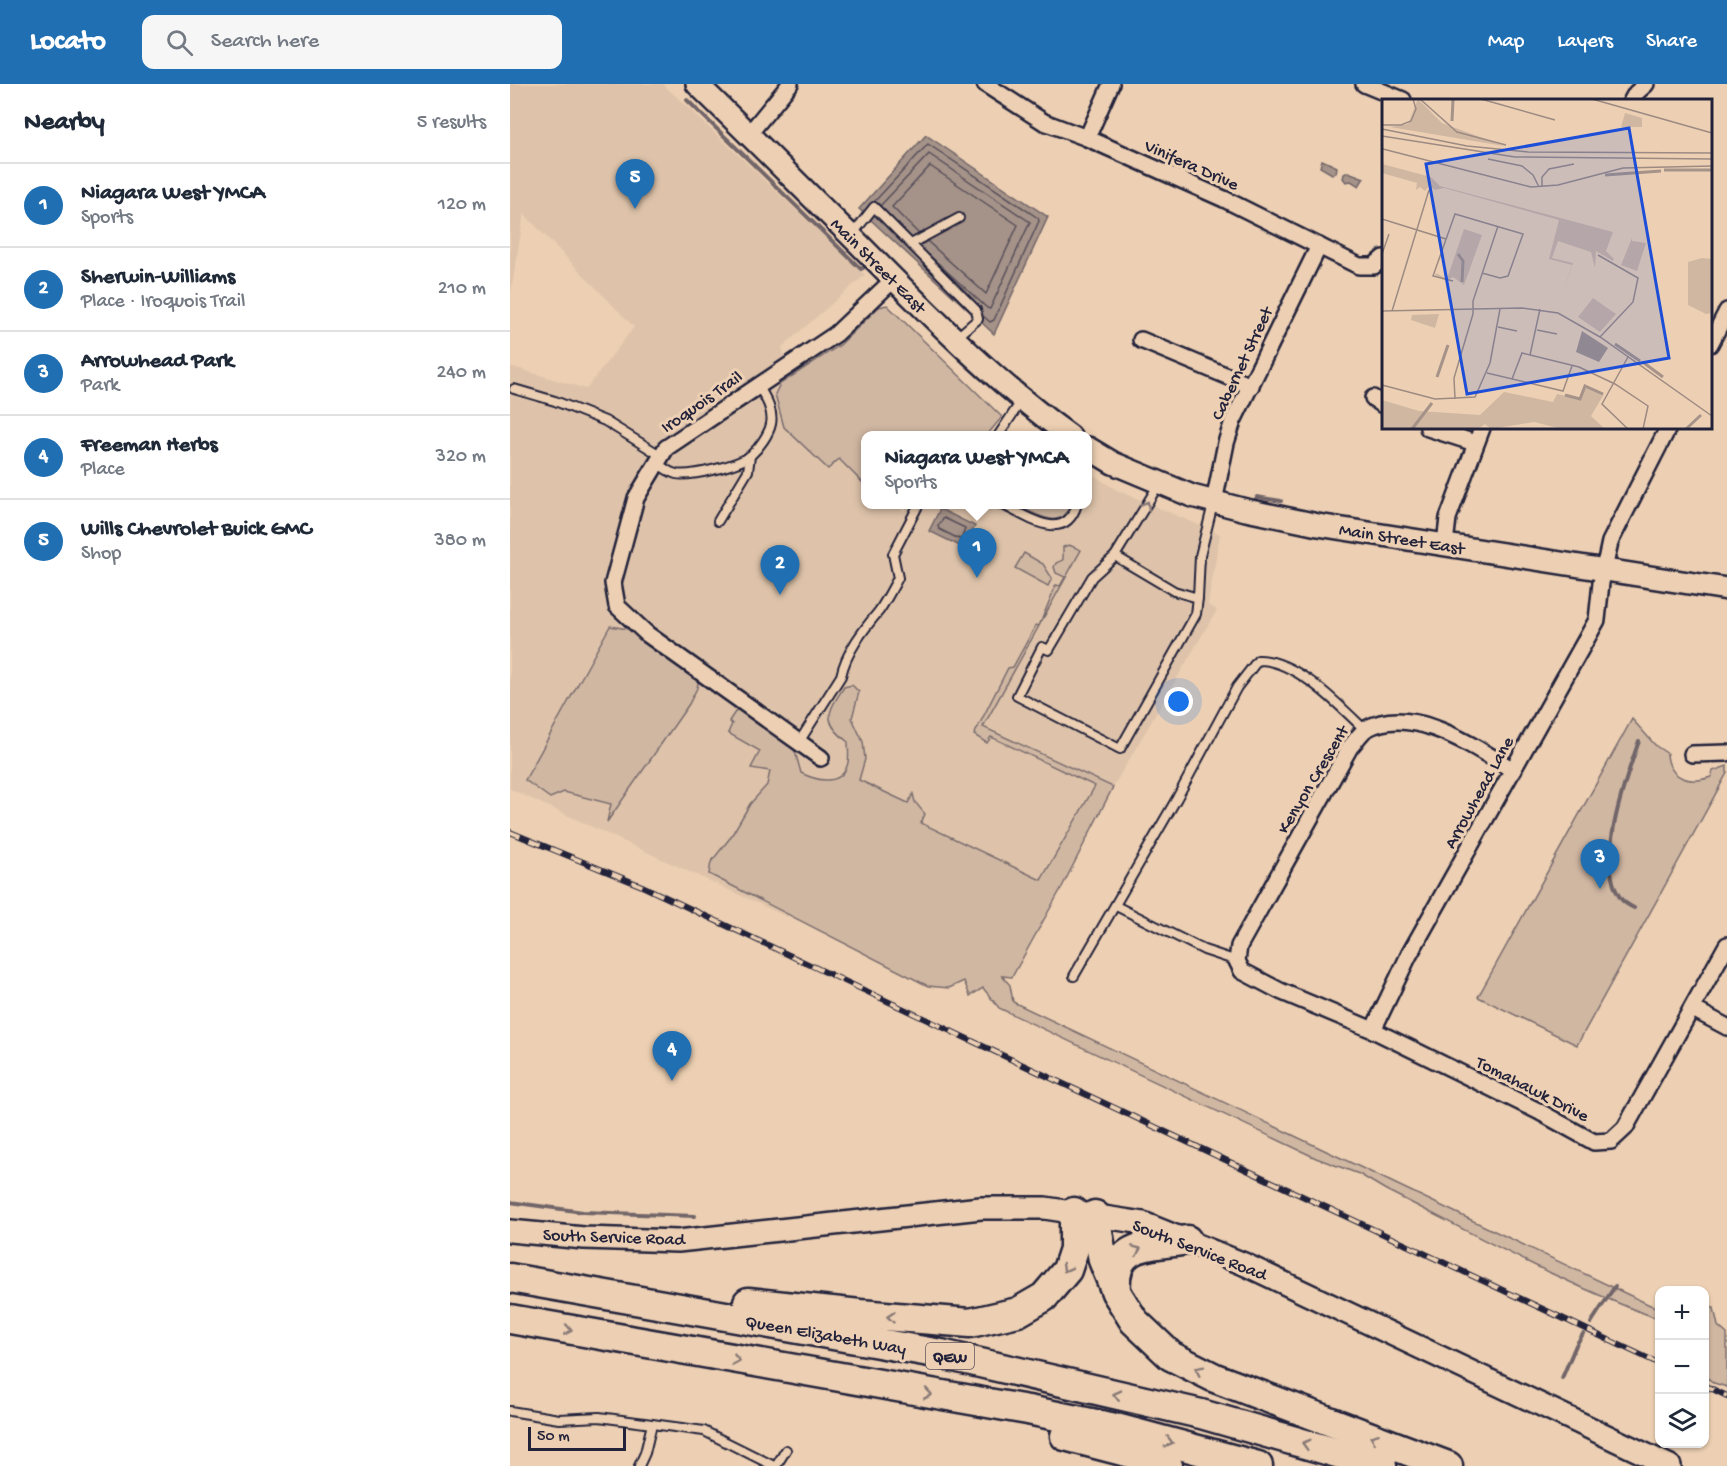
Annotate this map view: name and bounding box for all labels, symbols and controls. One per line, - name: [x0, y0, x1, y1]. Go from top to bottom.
- search box: [142, 15, 562, 69]
- text: Locato: [30, 26, 106, 59]
- icon: search: [163, 26, 196, 59]
- text: Search here: [211, 29, 319, 55]
- text: Map: [1488, 30, 1524, 55]
- text: Layers: [1557, 30, 1613, 55]
- text: Share: [1646, 30, 1697, 55]
- inset map: [1382, 99, 1712, 429]
- text: Nearby: [24, 108, 105, 139]
- text: 5 results: [417, 112, 486, 135]
- street label: Vinifera Drive: [1140, 136, 1242, 197]
- pin: 5: [616, 160, 654, 209]
- text: Niagara West YMCA: [81, 181, 265, 207]
- text: 1: [39, 194, 48, 217]
- text: 120 m: [438, 194, 486, 217]
- text: Sports: [81, 207, 133, 230]
- street label: Main Street East: [825, 215, 931, 320]
- text: Sherwin-Williams: [81, 265, 235, 291]
- text: 2: [39, 278, 48, 301]
- text: 210 m: [438, 278, 486, 301]
- text: Place · Iroquois Trail: [81, 291, 245, 314]
- street label: Cabernet Street: [1208, 303, 1279, 424]
- text: Arrowhead Park: [81, 349, 233, 375]
- text: 3: [38, 362, 49, 385]
- text: 240 m: [436, 362, 486, 385]
- street label: Iroquois Trail: [658, 367, 747, 439]
- text: Park: [81, 375, 119, 398]
- popup: [861, 431, 1092, 509]
- text: Freeman Herbs: [81, 433, 218, 459]
- text: 4: [39, 446, 48, 469]
- text: 320 m: [436, 446, 486, 469]
- text: Niagara West YMCA: [884, 446, 1069, 472]
- text: Place: [81, 459, 125, 482]
- text: Sports: [884, 472, 937, 495]
- one-way arrow: [1138, 501, 1150, 511]
- text: Wills Chevrolet Buick GMC: [81, 517, 312, 543]
- street label: Main Street East: [1337, 520, 1467, 561]
- pin: 1: [958, 528, 996, 578]
- text: 5: [38, 530, 49, 553]
- text: 380 m: [434, 530, 486, 553]
- text: Shop: [81, 543, 121, 566]
- pin: 2: [760, 546, 800, 595]
- your location: [1164, 687, 1193, 716]
- street label: Kenyon Crescent: [1274, 721, 1355, 838]
- street label: Arrowhead Lane: [1441, 733, 1520, 853]
- pin: 3: [1580, 840, 1620, 889]
- pin: 4: [652, 1032, 692, 1081]
- street label: Tomahawk Drive: [1471, 1052, 1593, 1128]
- street label: South Service Road: [1129, 1216, 1271, 1287]
- street label: South Service Road: [542, 1226, 687, 1252]
- one-way arrow: [1130, 1245, 1141, 1257]
- one-way arrow: [1061, 1262, 1073, 1273]
- map controls: [1655, 1286, 1709, 1448]
- button: +: [1655, 1286, 1709, 1340]
- one-way arrow: [887, 1311, 896, 1324]
- street label: Queen Elizabeth Way: [743, 1312, 908, 1361]
- one-way arrow: [563, 1323, 572, 1335]
- button: −: [1655, 1340, 1709, 1394]
- road number: QEW: [926, 1343, 974, 1369]
- one-way arrow: [731, 1353, 741, 1365]
- one-way arrow: [1194, 1365, 1205, 1377]
- one-way arrow: [923, 1387, 933, 1399]
- one-way arrow: [1112, 1389, 1122, 1402]
- button: layers: [1655, 1394, 1709, 1448]
- scale bar: [528, 1424, 626, 1452]
- text: 50 m: [537, 1428, 570, 1447]
- one-way arrow: [1369, 1432, 1379, 1445]
- one-way arrow: [1164, 1434, 1174, 1447]
- one-way arrow: [1301, 1439, 1312, 1451]

